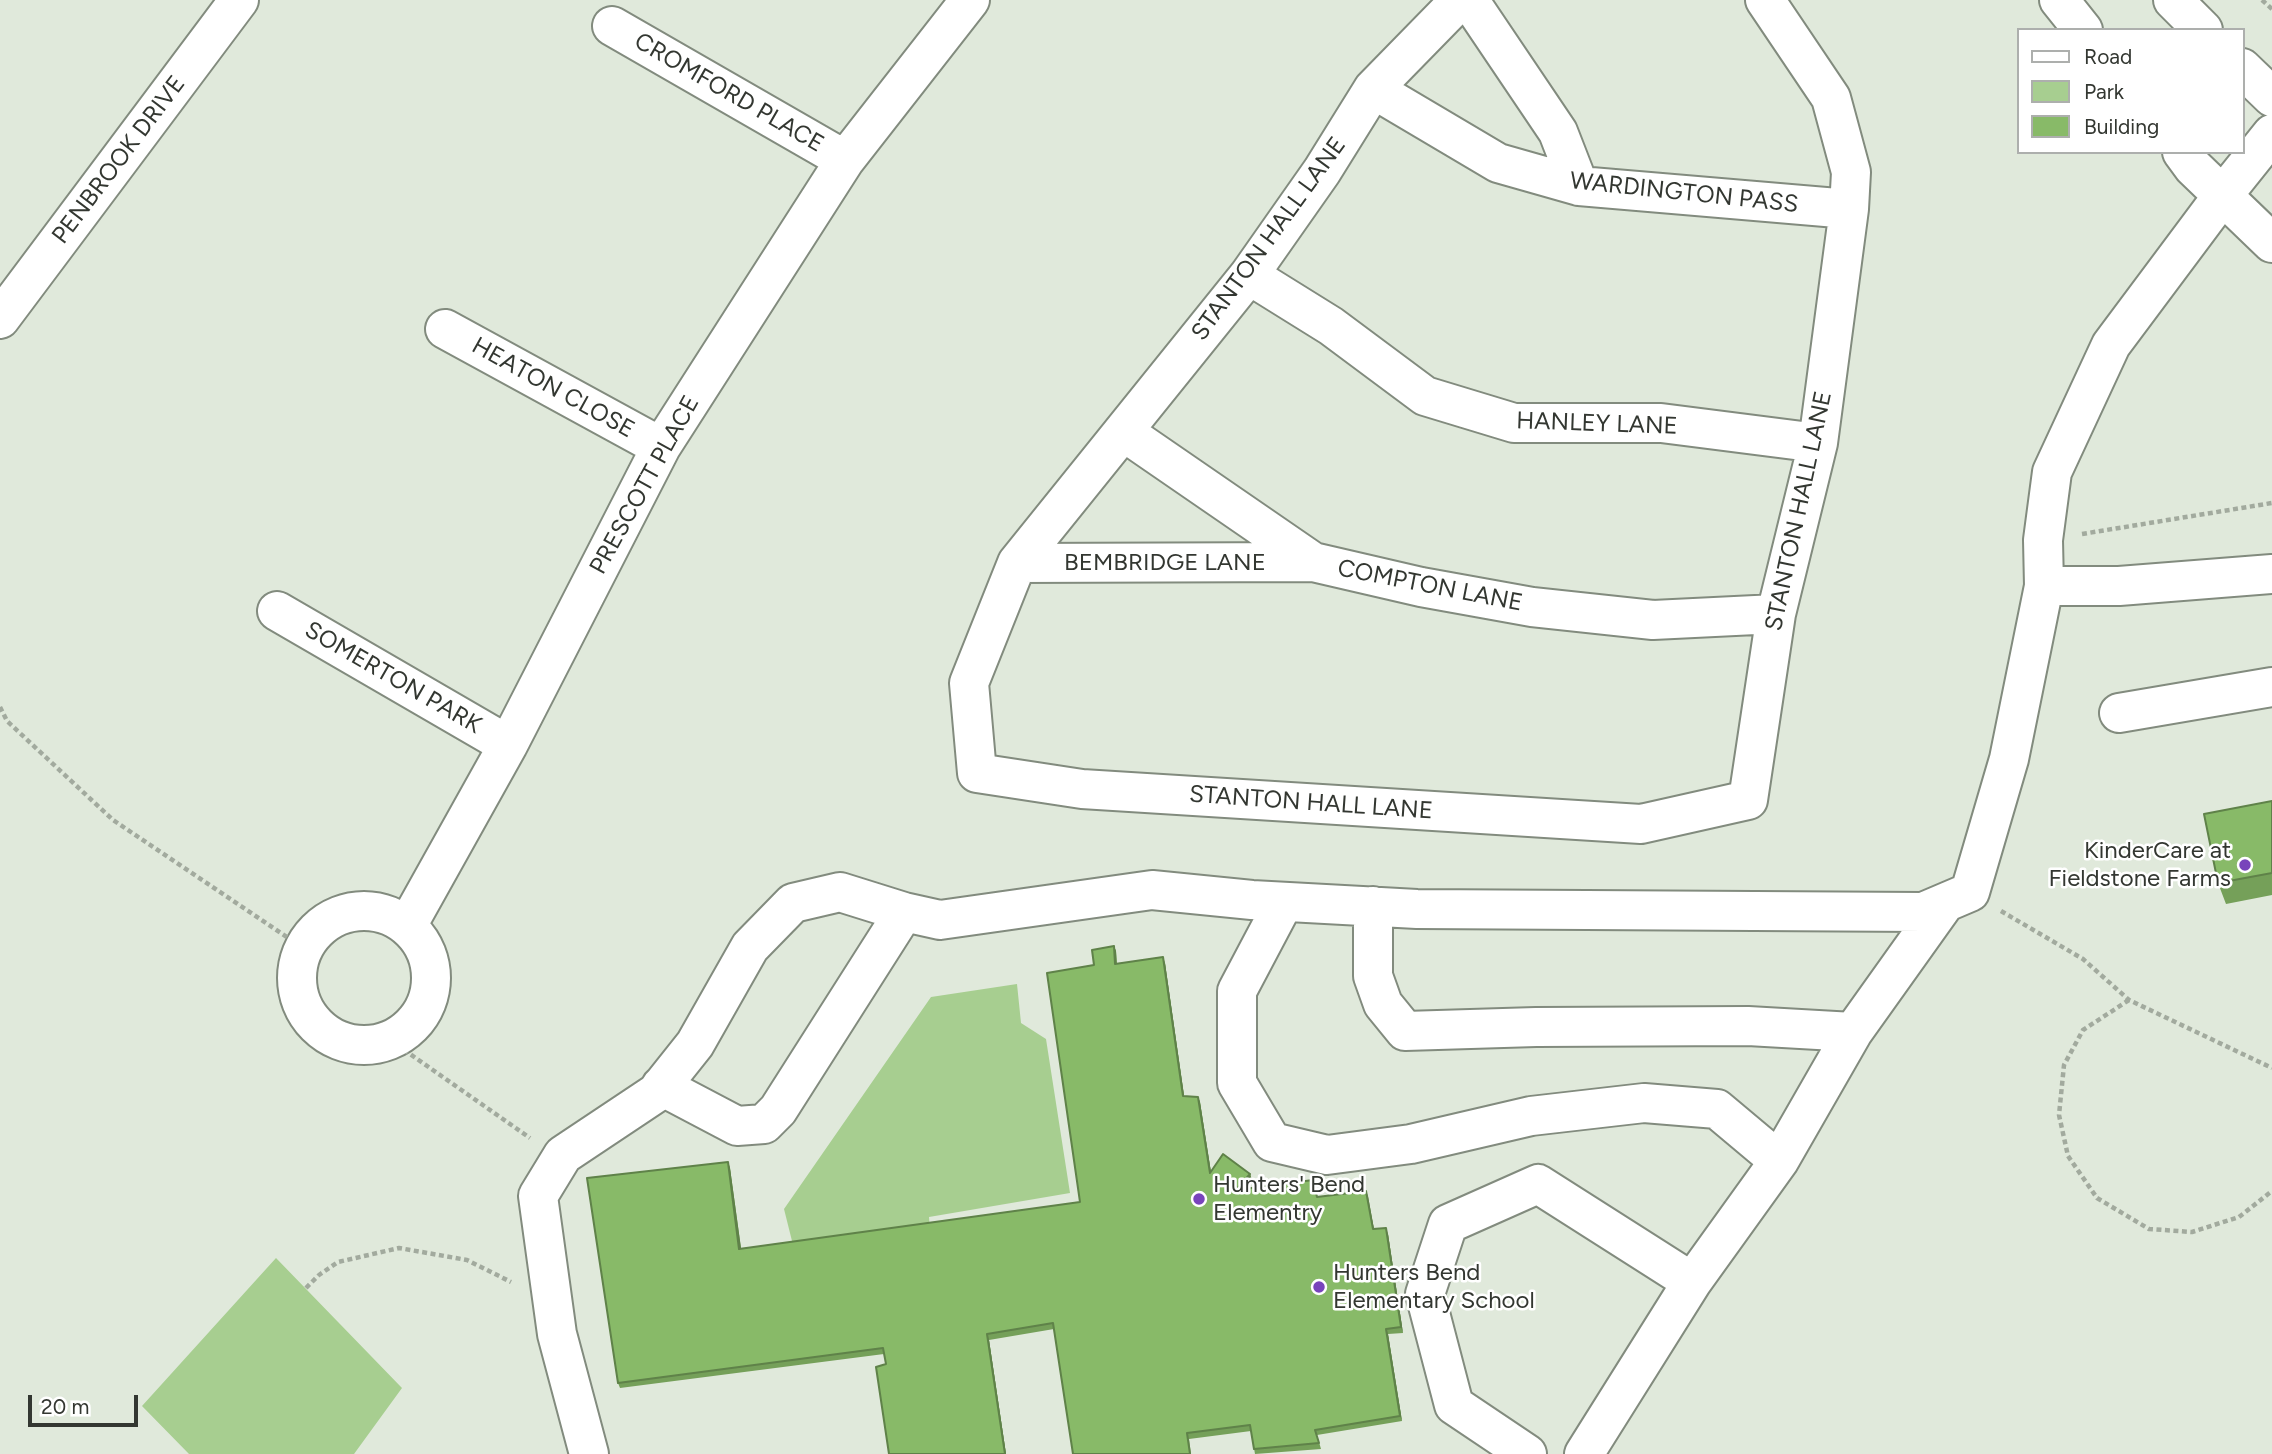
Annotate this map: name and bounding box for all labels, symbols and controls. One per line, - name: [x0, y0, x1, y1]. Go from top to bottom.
- street label: CROMFORD PLACE: [629, 27, 829, 159]
- legend: [2016, 28, 2244, 154]
- text: Road: [2084, 44, 2132, 69]
- street label: PENBROOK DRIVE: [46, 70, 192, 250]
- text: Park: [2084, 79, 2124, 104]
- text: Building: [2084, 114, 2159, 139]
- street label: STANTON HALL LANE: [1186, 132, 1352, 346]
- street label: WARDINGTON PASS: [1568, 167, 1800, 219]
- street label: HEATON CLOSE: [467, 331, 639, 445]
- street label: STANTON HALL LANE: [1760, 389, 1838, 633]
- street label: PRESCOTT PLACE: [584, 391, 706, 579]
- street label: HANLEY LANE: [1516, 407, 1678, 441]
- street label: BEMBRIDGE LANE: [1064, 549, 1266, 577]
- street label: COMPTON LANE: [1335, 554, 1525, 618]
- street label: SOMERTON PARK: [300, 616, 486, 740]
- street label: STANTON HALL LANE: [1188, 780, 1434, 826]
- place label: KinderCare at Fieldstone Farms: [2049, 837, 2231, 893]
- marker: KinderCare at Fieldstone Farms: [2237, 857, 2253, 873]
- place label: Hunters' Bend Elementry: [1213, 1171, 1365, 1227]
- marker: Hunters' Bend Elementry: [1191, 1191, 1207, 1207]
- place label: Hunters Bend Elementary School: [1333, 1259, 1535, 1315]
- marker: Hunters Bend Elementary School: [1311, 1279, 1327, 1295]
- scale bar: [32, 1380, 142, 1424]
- text: 20 m: [41, 1394, 89, 1419]

